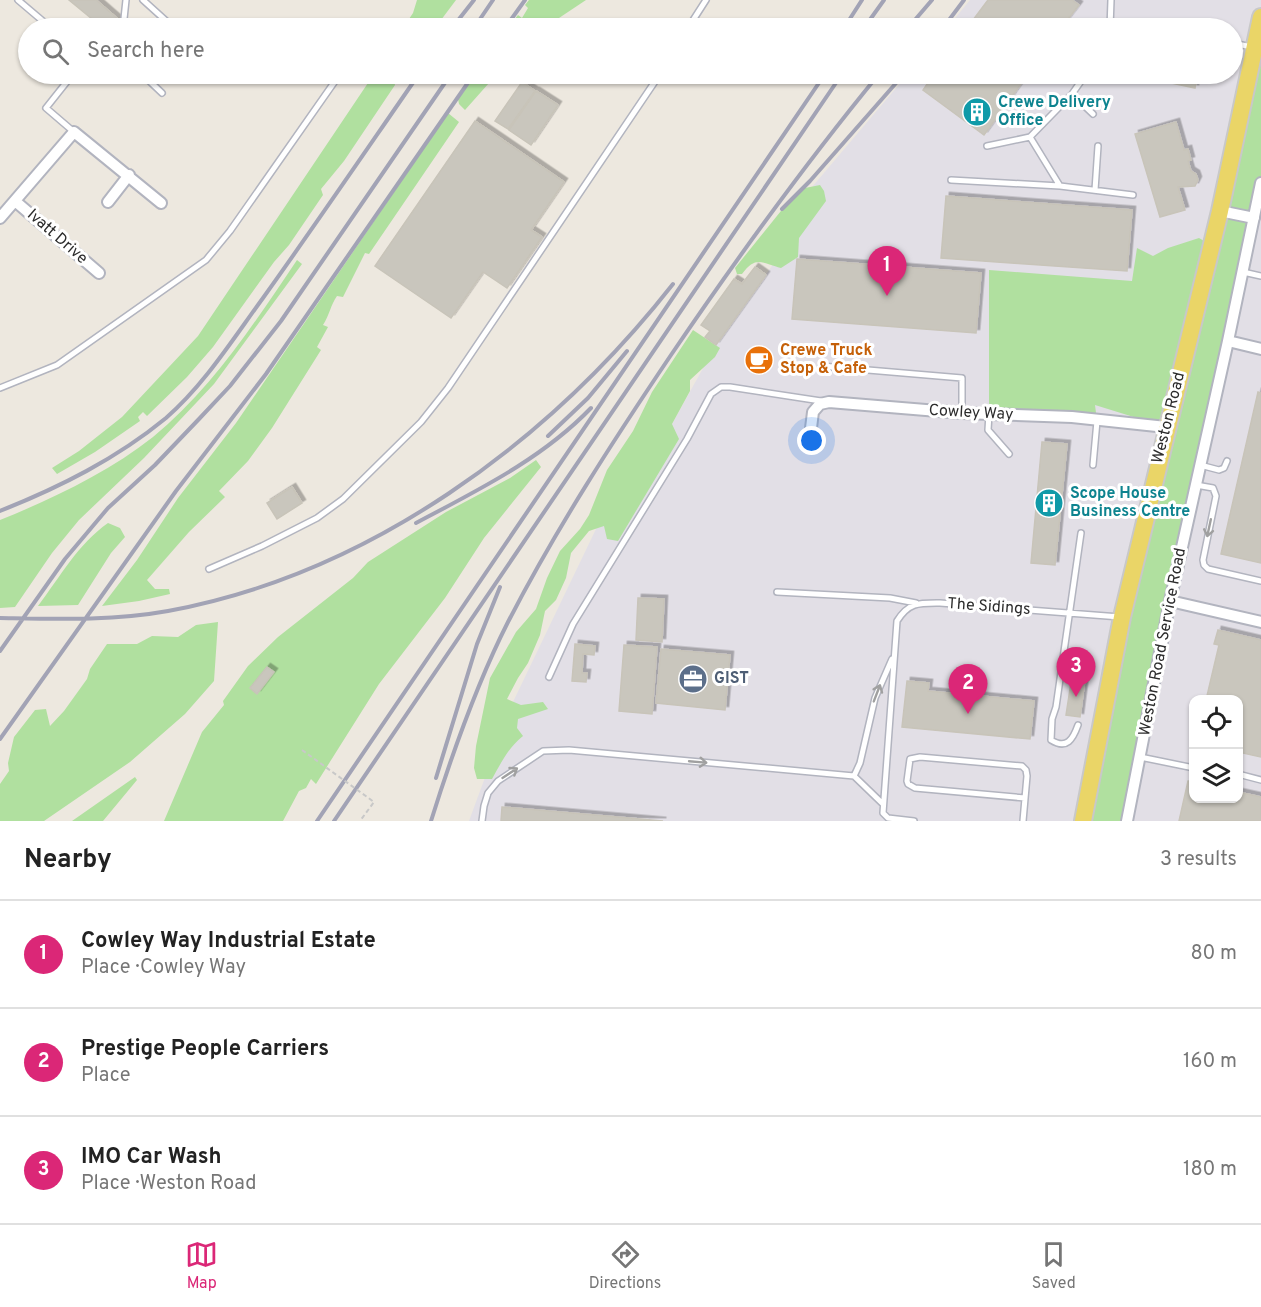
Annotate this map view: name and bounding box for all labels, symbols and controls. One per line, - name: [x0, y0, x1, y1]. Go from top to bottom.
- search box: [18, 18, 1243, 84]
- icon: search: [39, 35, 72, 68]
- text: Search here: [87, 38, 205, 65]
- place label: Crewe Delivery Office: [998, 93, 1111, 131]
- building icon: Crewe Delivery Office: [961, 96, 993, 128]
- street label: Ivatt Drive: [22, 205, 92, 269]
- pin: 1: [868, 246, 906, 296]
- place label: Crewe Truck Stop & Cafe: [780, 341, 872, 379]
- cafe icon: Crewe Truck Stop & Cafe: [743, 344, 775, 376]
- street label: Weston Road: [1148, 370, 1190, 466]
- street label: Cowley Way: [928, 401, 1014, 425]
- your location: [797, 426, 826, 455]
- place label: Scope House Business Centre: [1070, 484, 1190, 522]
- building icon: Scope House Business Centre: [1033, 487, 1065, 519]
- one-way arrow: [1203, 518, 1215, 537]
- street label: Weston Road Service Road: [1135, 546, 1191, 738]
- street label: The Sidings: [947, 594, 1031, 620]
- pin: 3: [1056, 648, 1096, 697]
- office icon: GIST: [677, 663, 709, 695]
- pin: 2: [948, 664, 988, 714]
- place label: GIST: [714, 669, 749, 689]
- one-way arrow: [873, 684, 884, 703]
- map controls: [1189, 695, 1243, 803]
- button: locate: [1189, 695, 1243, 749]
- button: layers: [1189, 749, 1243, 803]
- one-way arrow: [687, 757, 707, 768]
- one-way arrow: [501, 767, 518, 779]
- text: Nearby: [24, 844, 112, 877]
- text: 3 results: [1160, 847, 1237, 873]
- text: Cowley Way Industrial Estate: [81, 928, 376, 955]
- text: 1: [40, 941, 48, 967]
- text: 80 m: [1191, 941, 1237, 967]
- text: Place · Cowley Way: [81, 955, 246, 981]
- text: Prestige People Carriers: [81, 1036, 329, 1063]
- text: 2: [37, 1049, 50, 1075]
- text: 160 m: [1183, 1049, 1237, 1075]
- text: Place: [81, 1063, 131, 1089]
- text: IMO Car Wash: [81, 1144, 222, 1171]
- text: 3: [38, 1157, 50, 1183]
- text: 180 m: [1183, 1157, 1237, 1183]
- text: Place · Weston Road: [81, 1171, 256, 1197]
- tab: Map: [185, 1238, 218, 1294]
- tab: Directions: [589, 1238, 661, 1294]
- tab: Saved: [1032, 1238, 1076, 1294]

